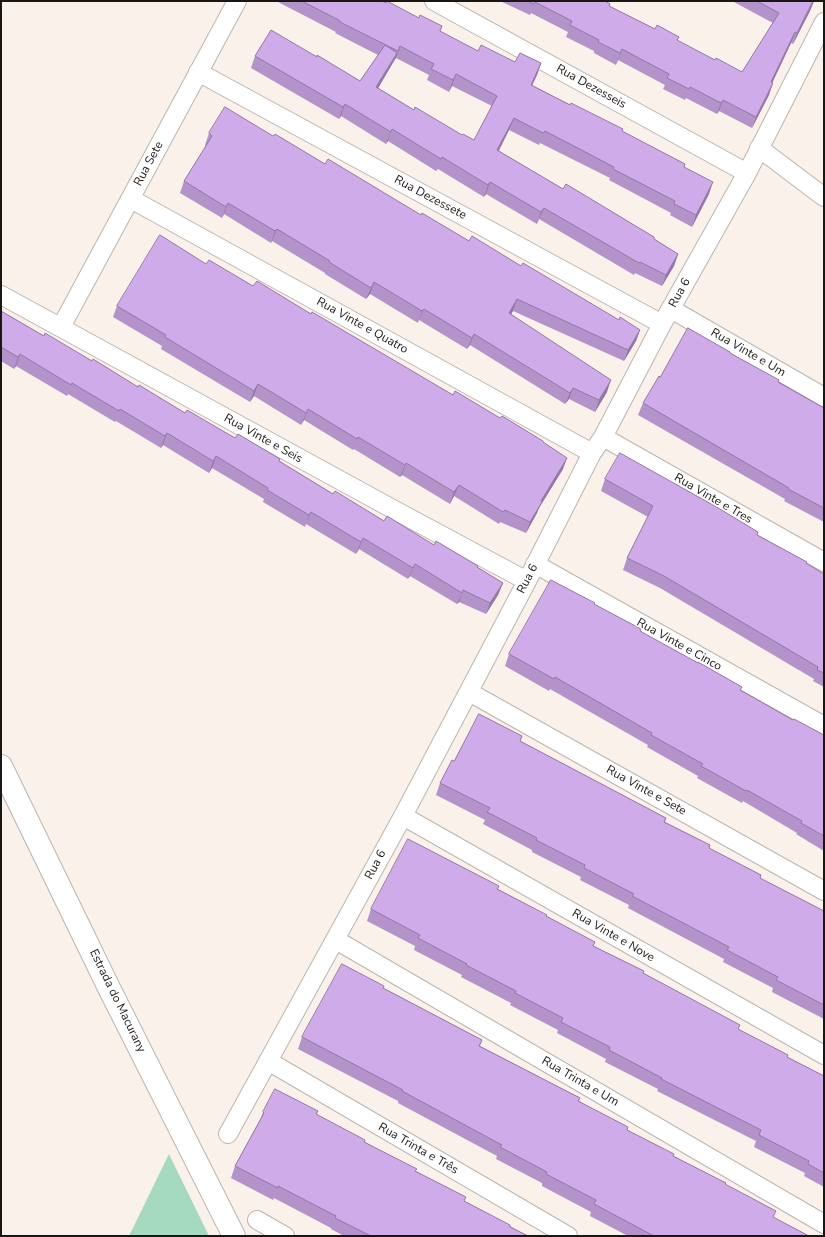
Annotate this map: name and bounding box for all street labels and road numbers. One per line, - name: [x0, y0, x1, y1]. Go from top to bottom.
- street label: Rua Dezesseis: [554, 62, 628, 112]
- street label: Rua Sete: [131, 139, 167, 189]
- street label: Rua Dezessete: [391, 173, 469, 223]
- street label: Rua 6: [666, 276, 694, 310]
- street label: Rua Vinte e Quatro: [314, 295, 410, 357]
- street label: Rua Vinte e Um: [708, 326, 788, 380]
- street label: Rua Vinte e Seis: [221, 412, 305, 466]
- street label: Rua Vinte e Tres: [671, 471, 755, 527]
- street label: Rua 6: [514, 562, 542, 596]
- street label: Rua Vinte e Cinco: [634, 616, 724, 674]
- street label: Rua Vinte e Sete: [603, 763, 689, 819]
- street label: Rua 6: [362, 848, 390, 882]
- street label: Rua Vinte e Nove: [569, 906, 657, 966]
- street label: Estrada do Macurany: [86, 947, 148, 1055]
- street label: Rua Trinta e Um: [539, 1054, 621, 1110]
- street label: Rua Trinta e Três: [375, 1120, 461, 1178]

